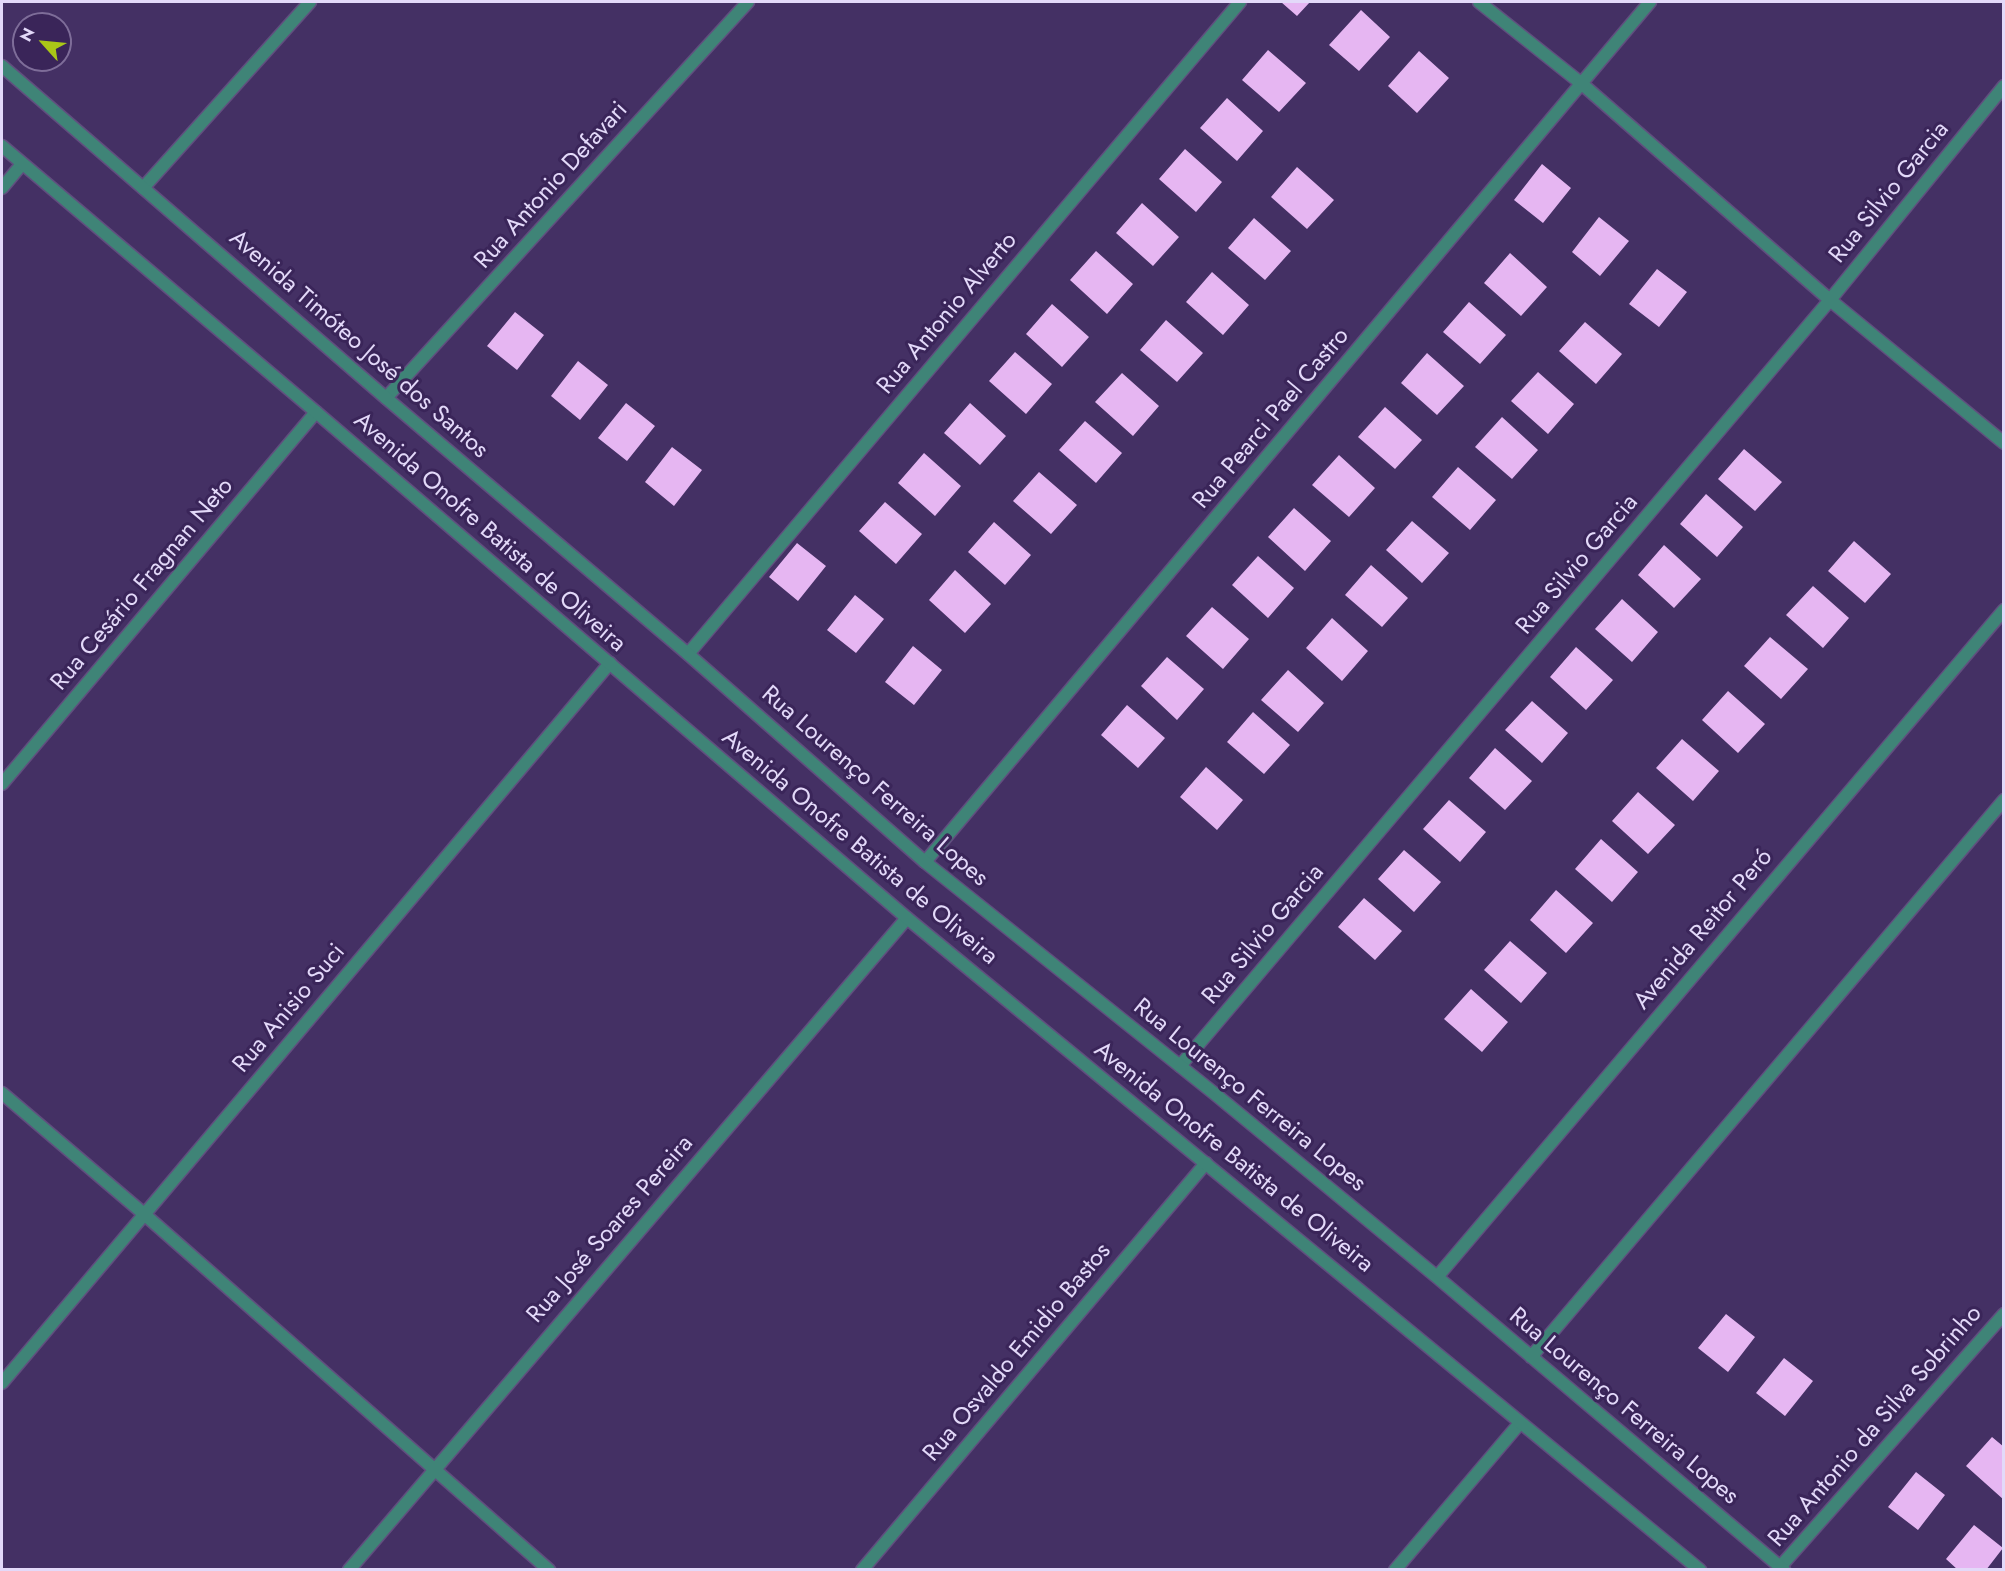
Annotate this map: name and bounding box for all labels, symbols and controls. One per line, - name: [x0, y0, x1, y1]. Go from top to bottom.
- north arrow: [12, 12, 72, 72]
- text: N: [14, 24, 40, 45]
- street label: Rua Antonio Defavari: [469, 97, 635, 275]
- street label: Rua Silvio Garcia: [1824, 116, 1956, 270]
- street label: Avenida Timóteo José dos Santos: [223, 225, 493, 465]
- street label: Rua Antonio Alverto: [872, 227, 1024, 401]
- street label: Rua Pearci Pael Castro: [1188, 323, 1356, 515]
- street label: Avenida Onofre Batista de Oliveira: [347, 407, 631, 659]
- street label: Rua Cesário Fragnan Neto: [46, 473, 240, 697]
- street label: Rua Silvio Garcia: [1511, 489, 1645, 641]
- street label: Rua Lourenço Ferreira Lopes: [755, 681, 993, 893]
- street label: Avenida Onofre Batista de Oliveira: [715, 724, 1003, 972]
- street label: Avenida Reitor Peró: [1629, 844, 1779, 1016]
- street label: Rua Silvio Garcia: [1197, 859, 1331, 1011]
- street label: Rua Anisio Suci: [228, 939, 352, 1079]
- street label: Rua Lourenço Ferreira Lopes: [1127, 993, 1371, 1199]
- street label: Avenida Onofre Batista de Oliveira: [1088, 1036, 1378, 1280]
- street label: Rua José Soares Pereira: [522, 1130, 700, 1330]
- street label: Rua Osvaldo Emidio Bastos: [918, 1238, 1118, 1468]
- street label: Rua Antonio da Silva Sobrinho: [1763, 1300, 1989, 1554]
- street label: Rua Lourenço Ferreira Lopes: [1502, 1302, 1744, 1512]

